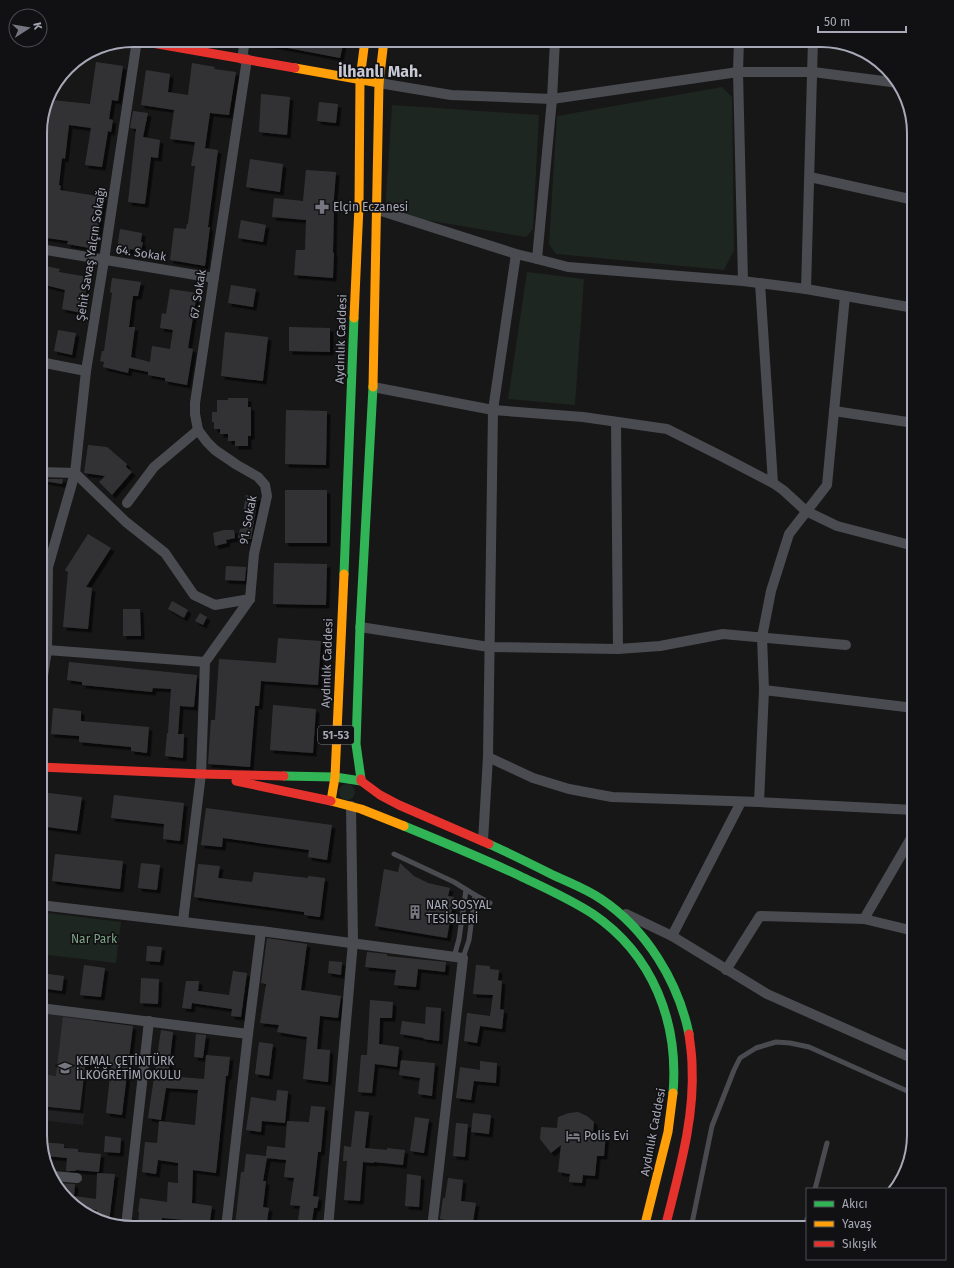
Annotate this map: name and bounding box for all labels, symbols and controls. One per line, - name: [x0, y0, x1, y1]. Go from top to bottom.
- north arrow: [8, 8, 48, 48]
- scale bar: [818, 8, 906, 34]
- text: 50 m: [824, 15, 850, 29]
- text: K: [30, 21, 45, 32]
- district label: İlhanlı Mah.: [338, 62, 422, 81]
- street label: Şehit Savaş Yalçın Sokağı: [74, 186, 108, 322]
- pharmacy icon: Elçin Eczanesi: [314, 199, 330, 215]
- place label: Elçin Eczanesi: [333, 200, 408, 214]
- street label: 64. Sokak: [115, 242, 168, 264]
- street label: 67. Sokak: [187, 268, 209, 320]
- street label: Aydınlık Caddesi: [332, 294, 350, 384]
- street label: 91. Sokak: [236, 494, 260, 546]
- street label: Aydınlık Caddesi: [318, 618, 336, 708]
- road number: 51-53: [318, 726, 354, 744]
- place label: NAR SOSYAL TESİSLERİ: [426, 898, 492, 926]
- building icon: NAR SOSYAL TESİSLERİ: [407, 904, 423, 920]
- park label: Nar Park: [71, 932, 118, 946]
- place label: KEMAL ÇETİNTÜRK İLKÖĞRETİM OKULU: [76, 1052, 181, 1082]
- school or university icon: KEMAL ÇETİNTÜRK İLKÖĞRETİM OKULU: [57, 1060, 73, 1076]
- street label: Aydınlık Caddesi: [638, 1087, 668, 1177]
- hotel icon: Polis Evi: [565, 1128, 581, 1144]
- place label: Polis Evi: [584, 1129, 629, 1143]
- legend: [806, 1188, 946, 1260]
- text: Akıcı: [842, 1197, 868, 1211]
- text: Yavaş: [842, 1217, 872, 1231]
- text: Sıkışık: [842, 1237, 877, 1251]

